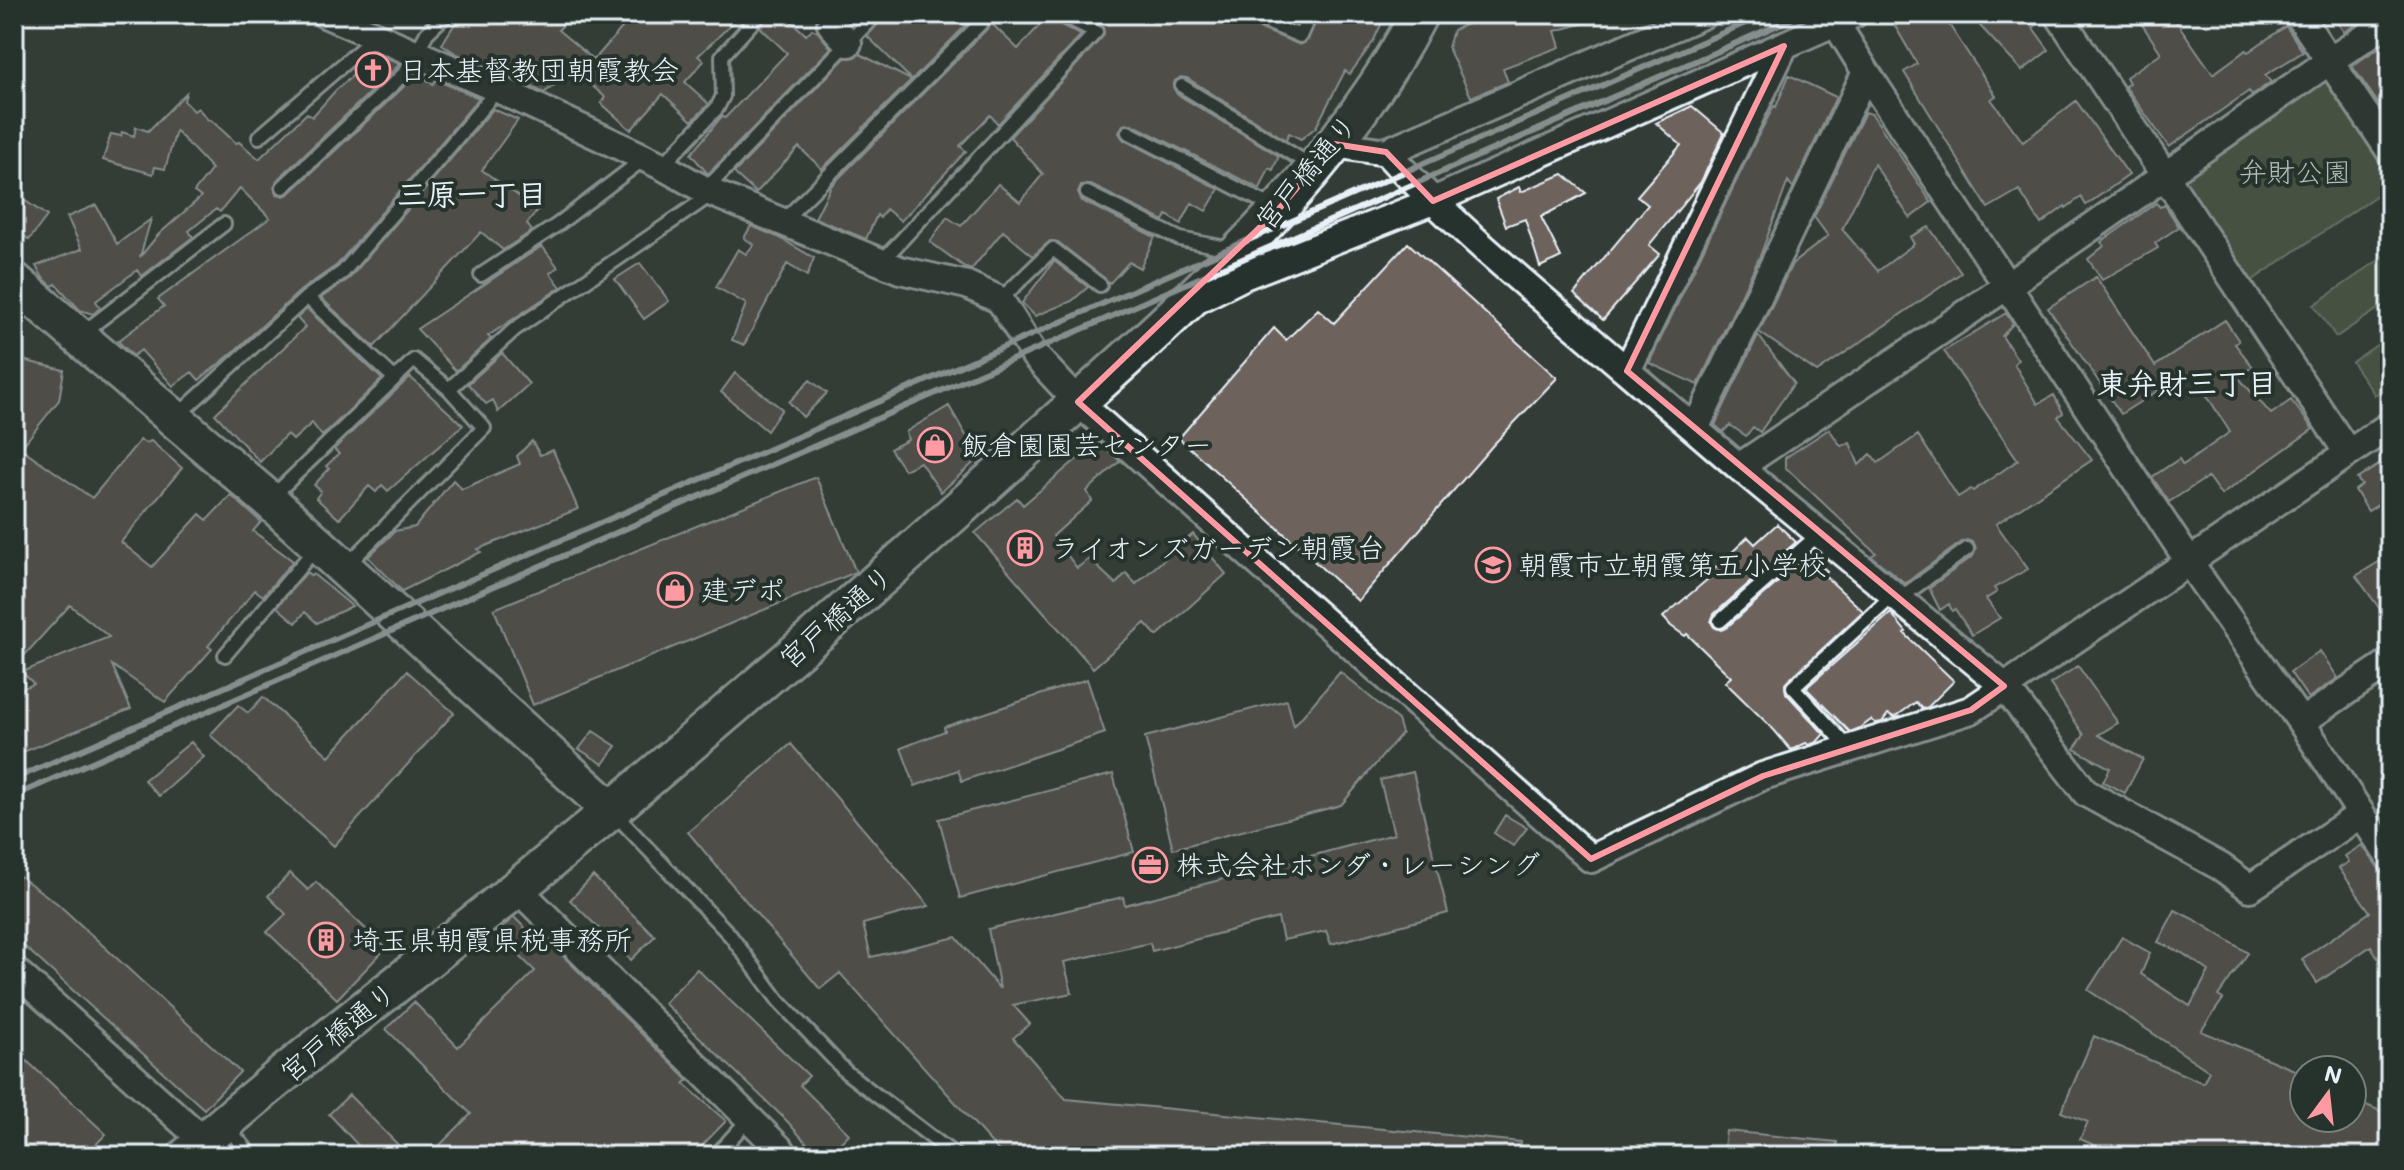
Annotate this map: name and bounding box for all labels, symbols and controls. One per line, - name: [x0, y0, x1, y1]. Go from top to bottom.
- church icon: 日本基督教団朝霞教会: [354, 51, 392, 89]
- place label: 日本基督教団朝霞教会: [399, 51, 679, 87]
- street label: 宮戸橋通り: [1246, 106, 1364, 237]
- park label: 弁財公園: [2239, 153, 2351, 189]
- district label: 三原一丁目: [397, 173, 547, 213]
- district label: 東弁財三丁目: [2097, 362, 2277, 402]
- shop icon: 飯倉園園芸センター: [916, 426, 954, 464]
- place label: 飯倉園園芸センター: [961, 426, 1212, 462]
- building icon: ライオンズガーデン朝霞台: [1006, 529, 1044, 567]
- place label: ライオンズガーデン朝霞台: [1051, 529, 1385, 565]
- school or university icon: 朝霞市立朝霞第五小学校: [1474, 546, 1512, 584]
- place label: 朝霞市立朝霞第五小学校: [1519, 546, 1827, 582]
- street label: 宮戸橋通り: [771, 557, 900, 676]
- shop icon: 建デポ: [656, 571, 694, 609]
- place label: 建デポ: [701, 571, 785, 607]
- office icon: 株式会社ホンダ・レーシング: [1131, 846, 1169, 884]
- place label: 株式会社ホンダ・レーシング: [1176, 846, 1541, 882]
- building icon: 埼玉県朝霞県税事務所: [307, 921, 345, 959]
- place label: 埼玉県朝霞県税事務所: [352, 921, 632, 957]
- street label: 宮戸橋通り: [272, 973, 403, 1089]
- north arrow: [2288, 1054, 2368, 1134]
- text: N: [2321, 1058, 2345, 1090]

